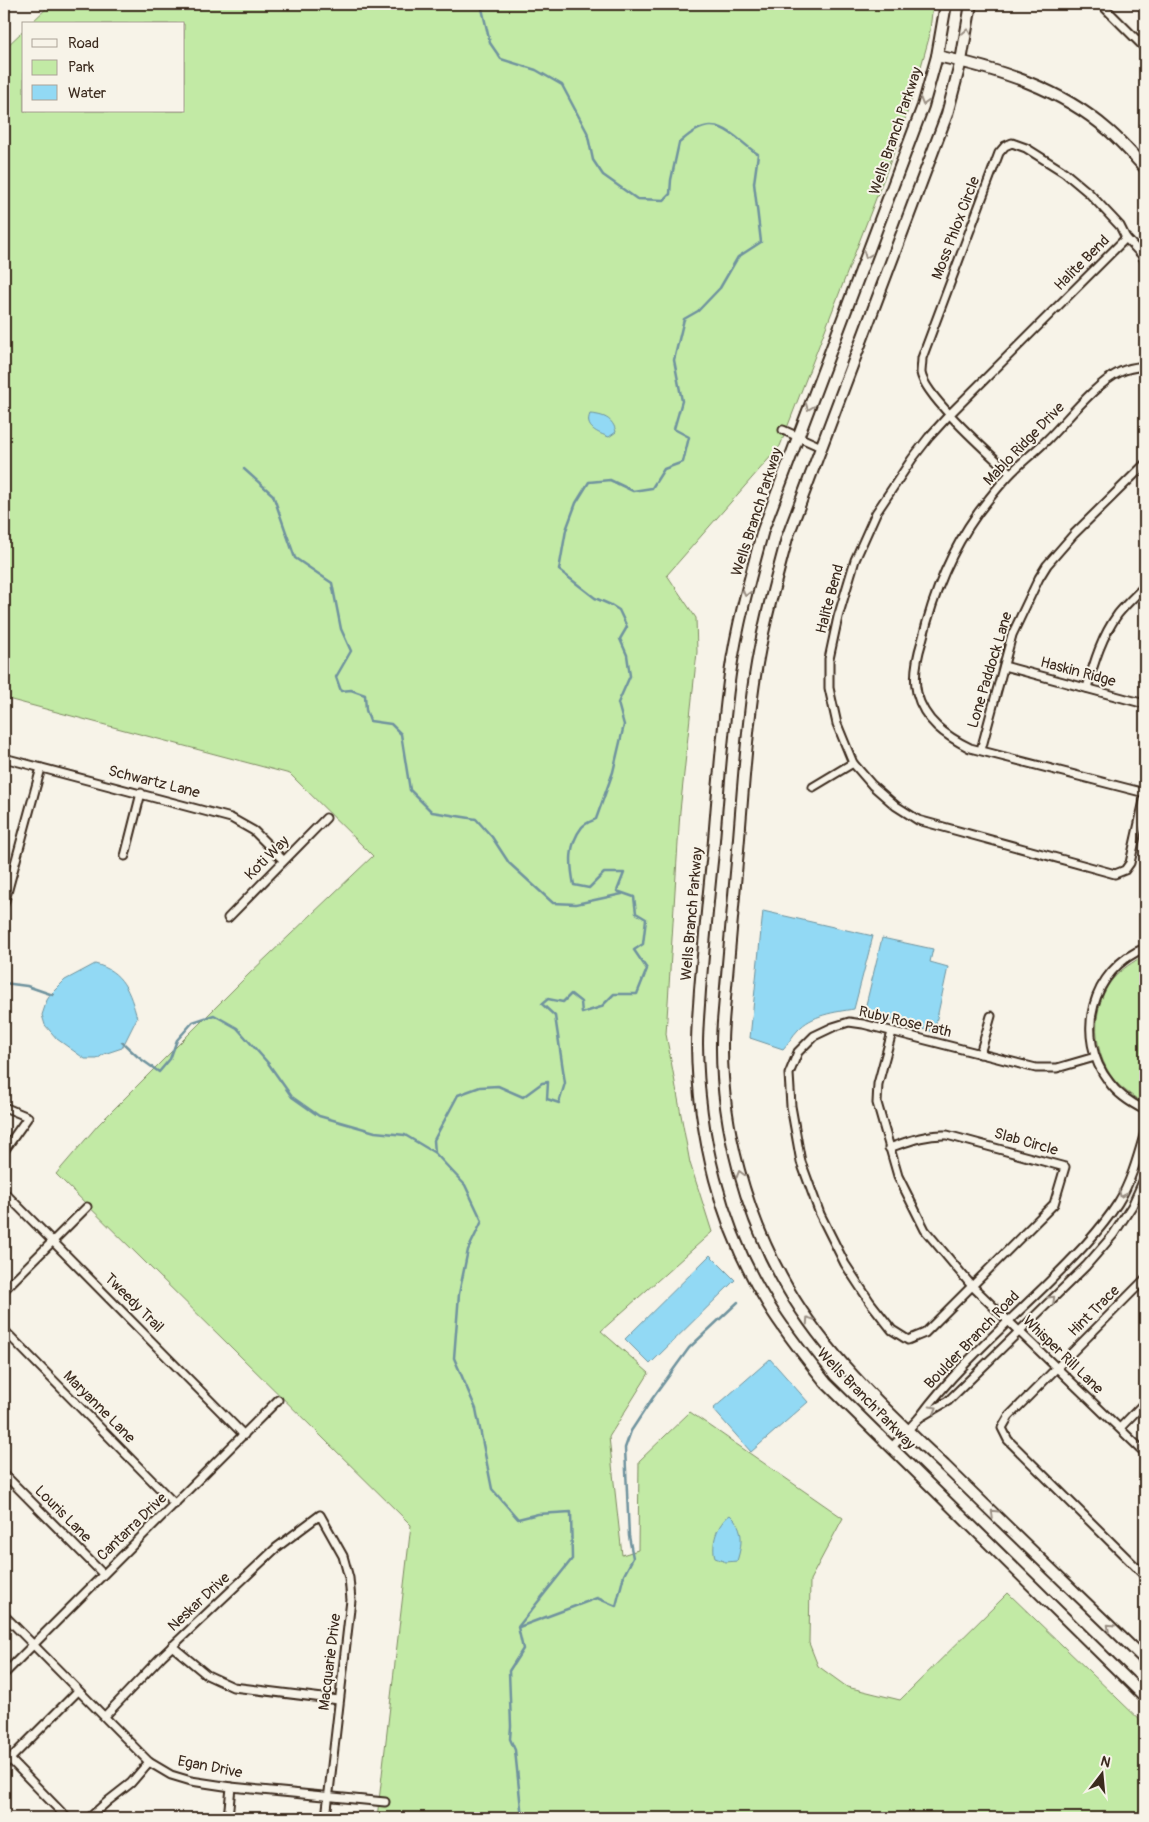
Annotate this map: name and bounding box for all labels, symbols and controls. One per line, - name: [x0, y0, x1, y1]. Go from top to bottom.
- legend: [22, 22, 185, 112]
- one-way arrow: [961, 28, 971, 37]
- text: Road: [68, 34, 99, 53]
- text: Park: [68, 58, 95, 77]
- street label: Wells Branch Parkway: [865, 64, 927, 197]
- text: Water: [68, 84, 107, 103]
- one-way arrow: [919, 98, 929, 106]
- street label: Moss Phlox Circle: [928, 173, 985, 282]
- street label: Halite Bend: [1050, 231, 1114, 295]
- one-way arrow: [863, 250, 873, 259]
- street label: Mablo Ridge Drive: [979, 398, 1069, 490]
- one-way arrow: [805, 402, 815, 410]
- street label: Wells Branch Parkway: [727, 445, 787, 579]
- street label: Halite Bend: [812, 562, 848, 636]
- one-way arrow: [741, 589, 752, 598]
- street label: Lone Paddock Lane: [963, 609, 1017, 730]
- street label: Haskin Ridge: [1038, 653, 1118, 691]
- street label: Schwartz Lane: [106, 761, 202, 803]
- street label: Koti Way: [241, 831, 294, 884]
- street label: Wells Branch Parkway: [677, 846, 707, 982]
- street label: Ruby Rose Path: [857, 1002, 953, 1042]
- street label: Slab Circle: [992, 1124, 1061, 1160]
- one-way arrow: [736, 1170, 746, 1179]
- one-way arrow: [1118, 1189, 1128, 1198]
- street label: Tweedy Trail: [100, 1269, 168, 1337]
- street label: Hint Trace: [1064, 1281, 1124, 1341]
- street label: Boulder Branch Road: [920, 1287, 1024, 1393]
- one-way arrow: [1047, 1296, 1056, 1305]
- street label: Whisper Rill Lane: [1019, 1312, 1108, 1399]
- one-way arrow: [806, 1317, 815, 1326]
- street label: Wells Branch Parkway: [813, 1344, 920, 1454]
- street label: Maryanne Lane: [59, 1367, 140, 1448]
- one-way arrow: [928, 1406, 937, 1416]
- street label: Louris Lane: [31, 1482, 96, 1547]
- street label: Cantarra Drive: [93, 1488, 171, 1565]
- one-way arrow: [990, 1510, 999, 1519]
- street label: Neskar Drive: [164, 1568, 234, 1636]
- street label: Macquarie Drive: [315, 1612, 345, 1712]
- one-way arrow: [1107, 1623, 1116, 1632]
- north arrow: [1076, 1750, 1126, 1800]
- street label: Egan Drive: [176, 1751, 245, 1783]
- text: N: [1099, 1753, 1112, 1771]

